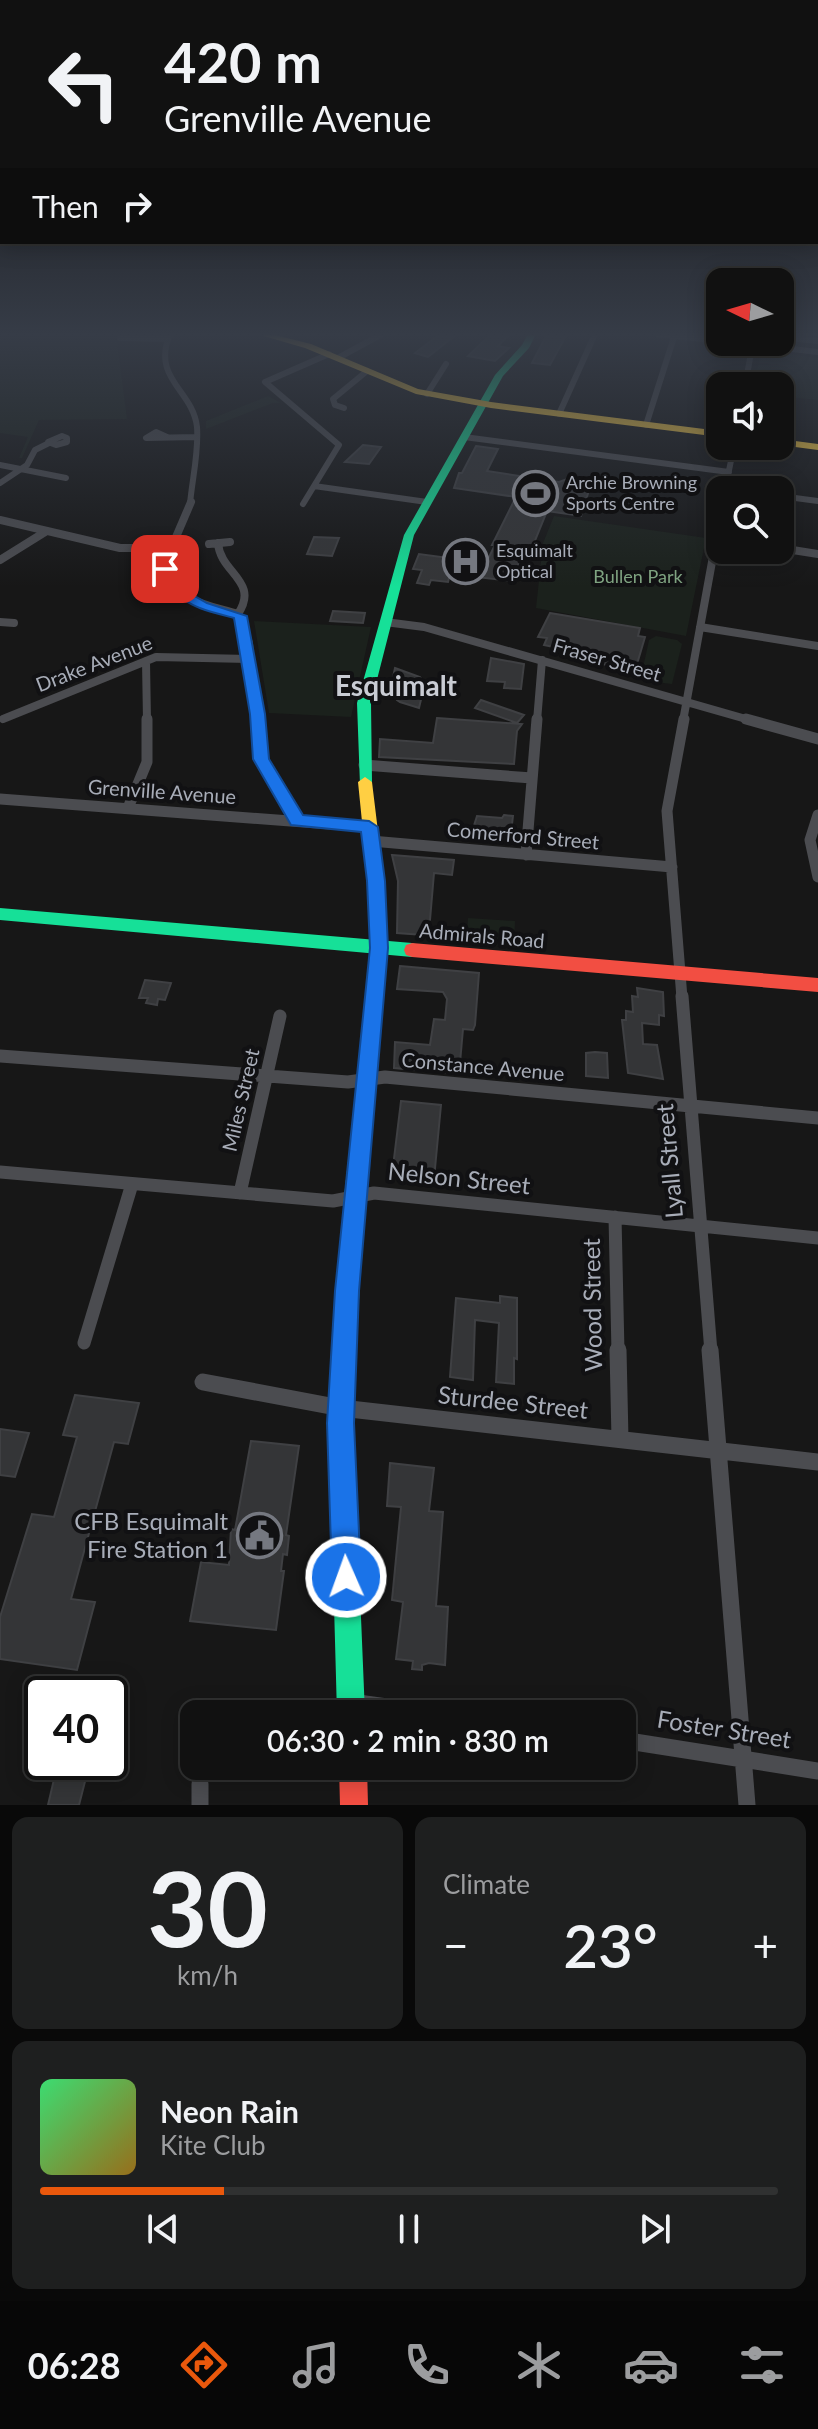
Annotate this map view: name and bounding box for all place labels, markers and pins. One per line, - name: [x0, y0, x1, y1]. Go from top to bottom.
- sports icon: Archie Browning Sports Centre: [511, 469, 559, 517]
- place label: Archie Browning Sports Centre: [566, 471, 697, 514]
- pin: [131, 535, 199, 603]
- hospital icon: Esquimalt Optical: [441, 537, 489, 585]
- place label: Esquimalt Optical: [496, 539, 573, 582]
- place label: CFB Esquimalt Fire Station 1: [74, 1506, 228, 1563]
- public building icon: CFB Esquimalt Fire Station 1: [235, 1512, 283, 1560]

